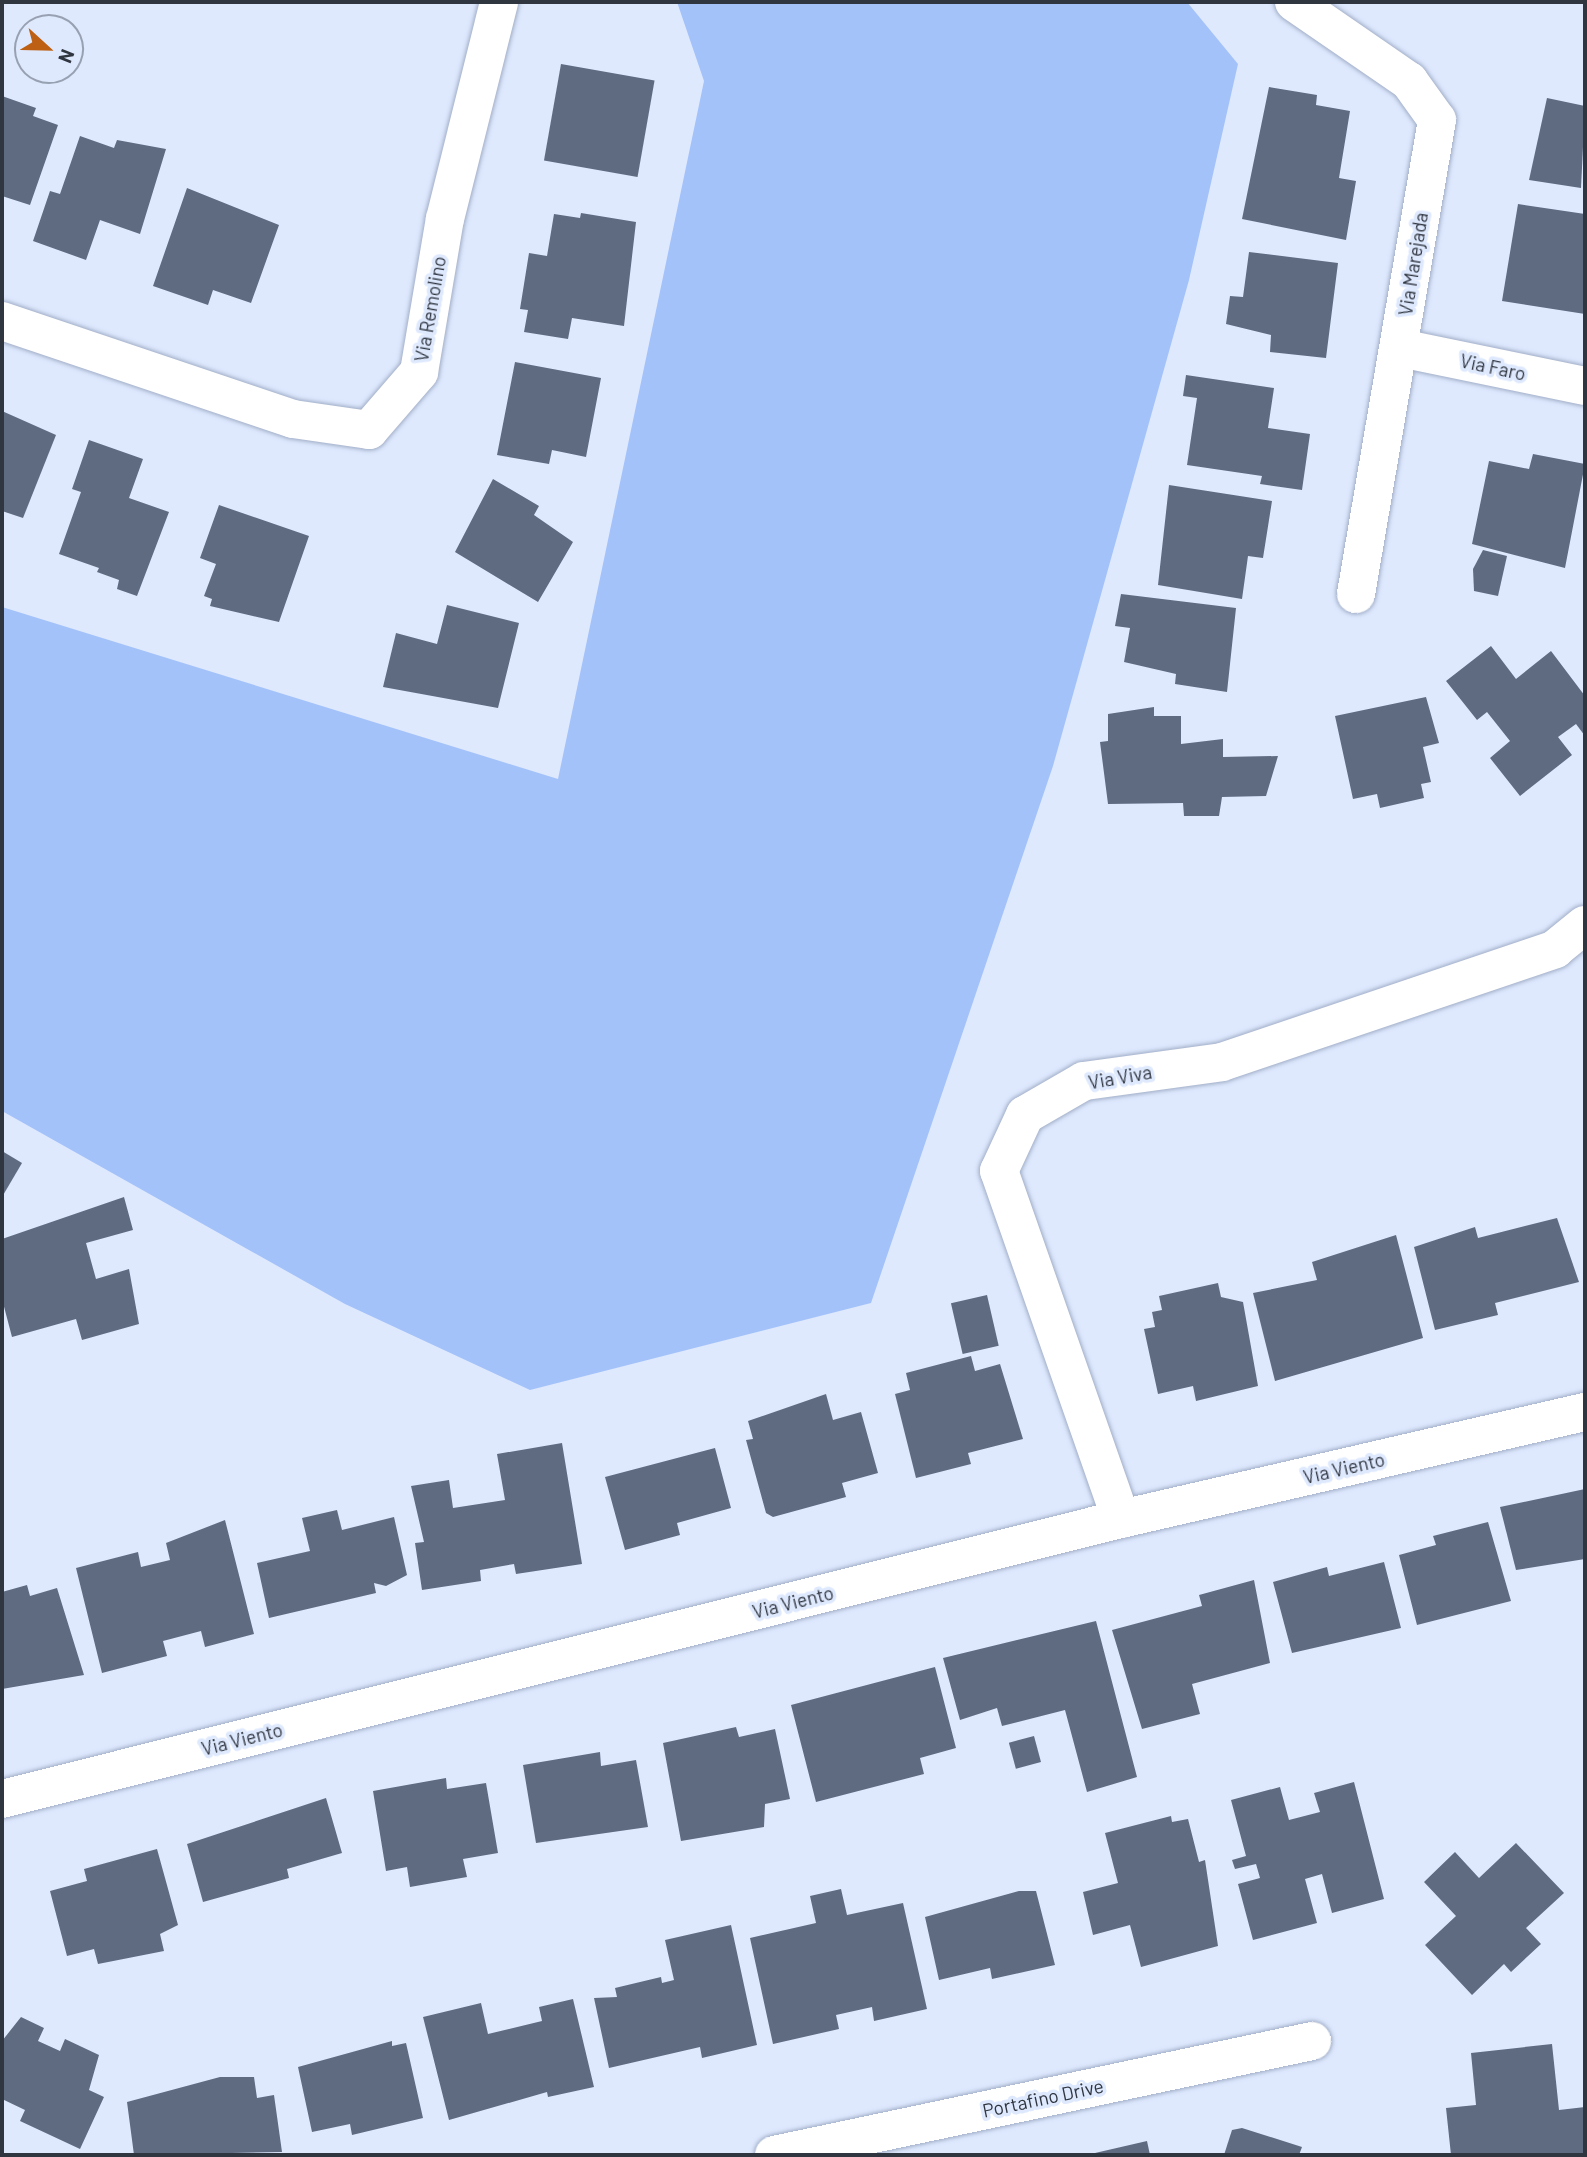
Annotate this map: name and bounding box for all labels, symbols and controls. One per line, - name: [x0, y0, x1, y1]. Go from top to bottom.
- north arrow: [14, 14, 84, 84]
- text: N: [54, 46, 80, 66]
- street label: Via Marejada: [1394, 211, 1432, 317]
- street label: Via Remolino: [409, 254, 451, 364]
- street label: Via Faro: [1458, 349, 1528, 385]
- street label: Via Viva: [1086, 1060, 1154, 1094]
- street label: Via Viento: [1301, 1448, 1387, 1488]
- street label: Via Viento: [750, 1581, 836, 1623]
- street label: Via Viento: [199, 1718, 285, 1760]
- street label: Portafino Drive: [980, 2074, 1106, 2122]

